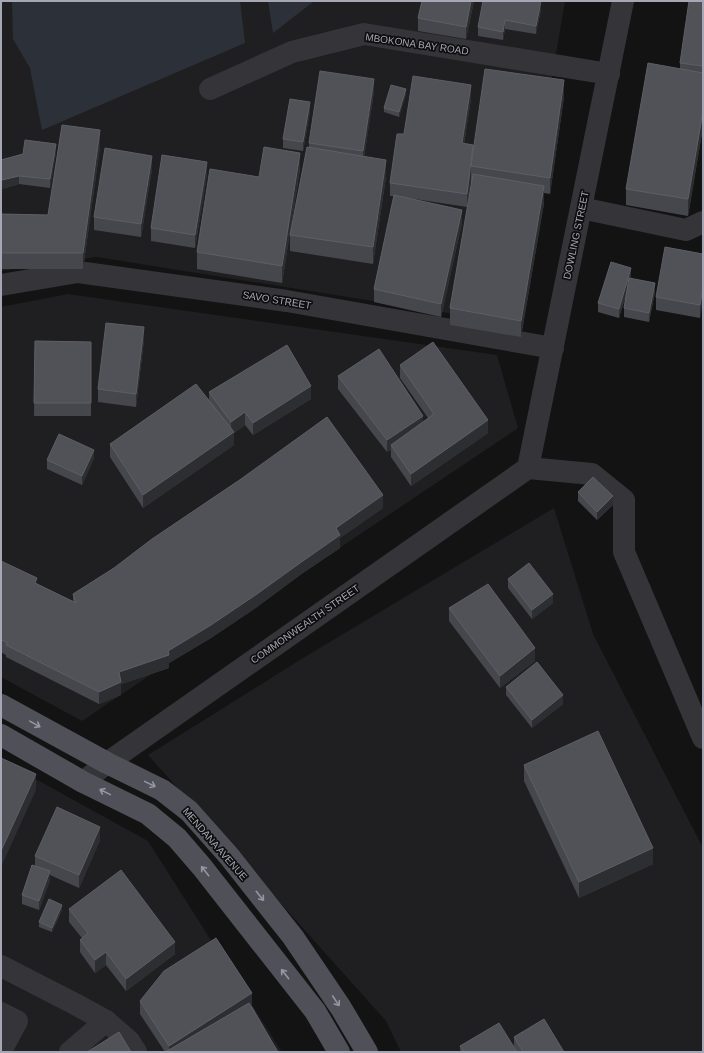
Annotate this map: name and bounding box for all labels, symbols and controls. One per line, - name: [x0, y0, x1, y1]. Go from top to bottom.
- street label: MBOKONA BAY ROAD: [365, 31, 469, 57]
- street label: DOWLING STREET: [561, 190, 591, 280]
- street label: SAVO STREET: [242, 289, 312, 311]
- street label: COMMONWEALTH STREET: [249, 582, 361, 666]
- one-way arrow: [29, 720, 41, 728]
- one-way arrow: [144, 781, 156, 788]
- one-way arrow: [99, 788, 111, 795]
- street label: MENDANA AVENUE: [181, 806, 250, 883]
- one-way arrow: [201, 866, 210, 877]
- one-way arrow: [256, 890, 264, 901]
- one-way arrow: [281, 968, 290, 979]
- one-way arrow: [332, 995, 340, 1006]

